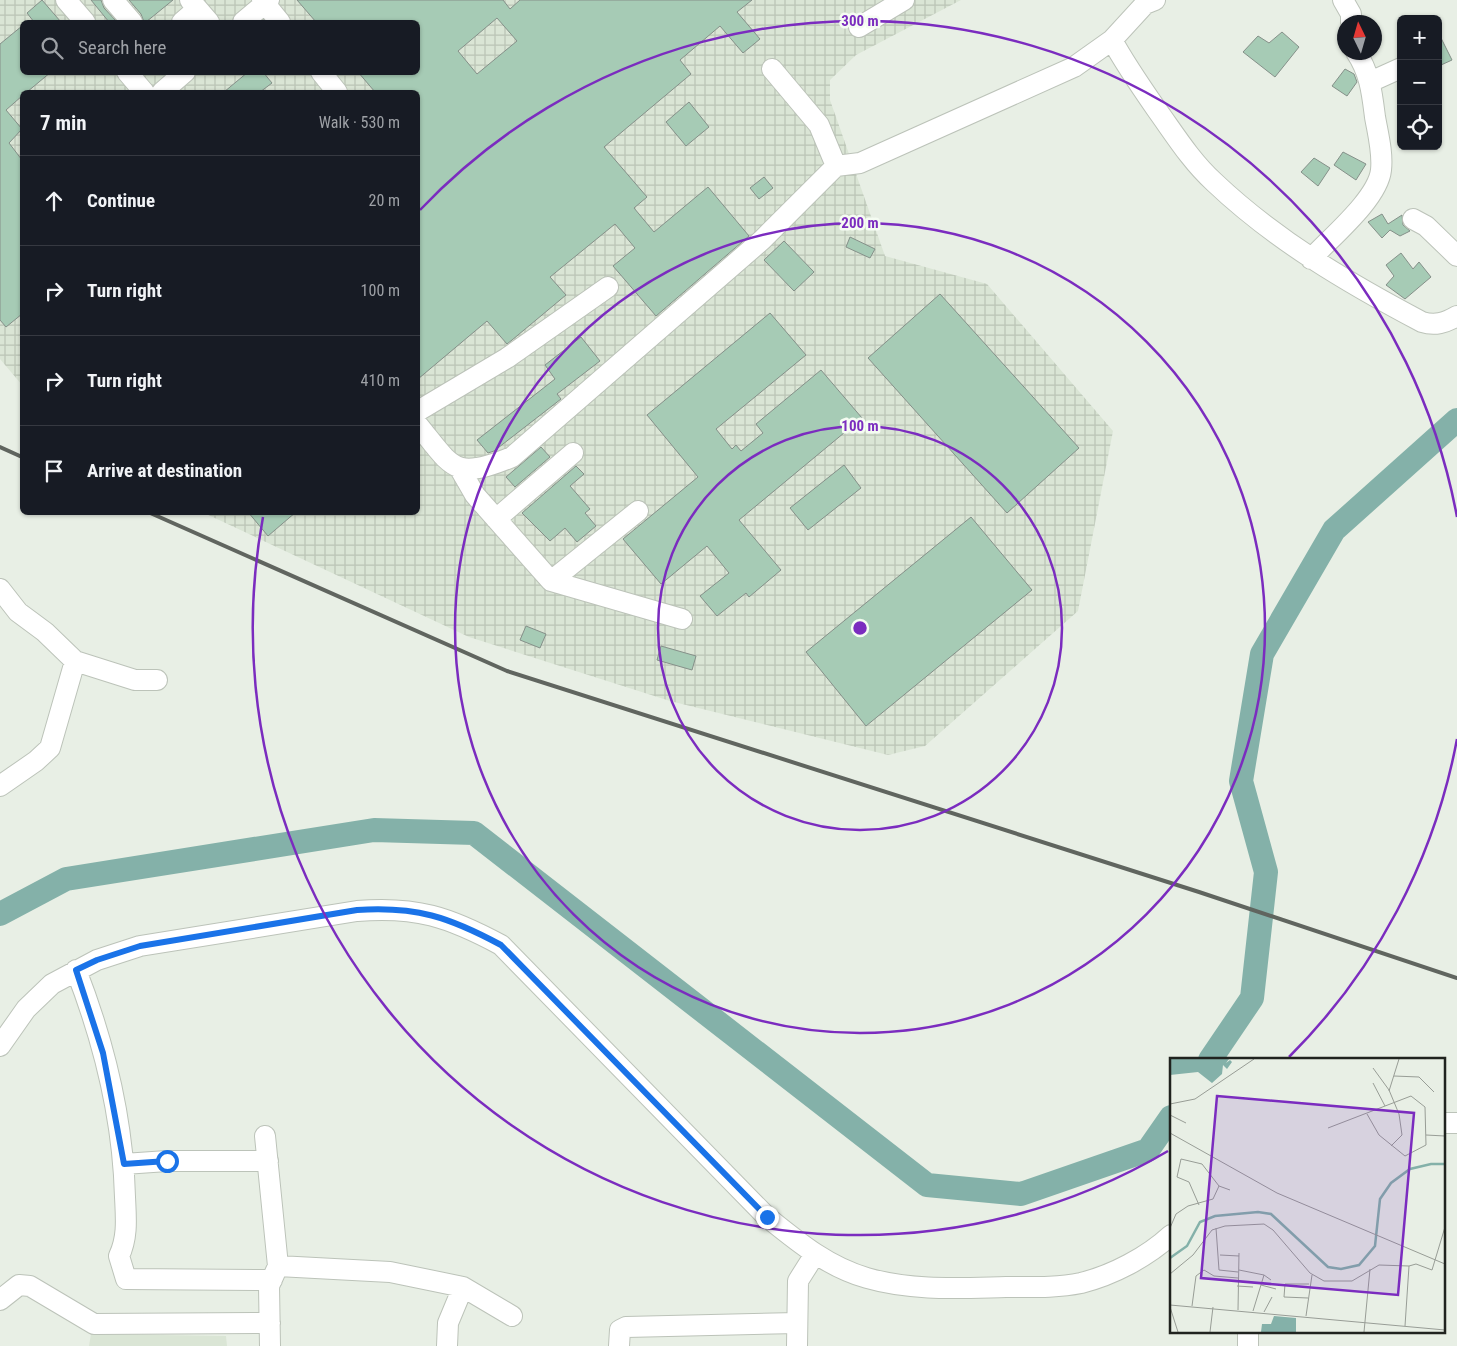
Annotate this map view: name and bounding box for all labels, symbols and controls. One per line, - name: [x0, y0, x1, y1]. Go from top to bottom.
- text: 300 m: [841, 12, 879, 30]
- north arrow: [1337, 15, 1382, 60]
- map controls: [1397, 15, 1442, 150]
- button: +: [1397, 15, 1442, 60]
- search box: [20, 20, 420, 75]
- icon: search: [38, 34, 66, 62]
- text: Search here: [78, 36, 166, 59]
- button: −: [1397, 60, 1442, 105]
- button: locate: [1397, 105, 1442, 150]
- text: 7 min: [40, 111, 87, 135]
- text: Walk · 530 m: [319, 113, 400, 132]
- icon: ahead: [40, 187, 68, 215]
- text: Continue: [87, 189, 155, 212]
- text: 20 m: [368, 191, 400, 210]
- text: 200 m: [841, 214, 879, 232]
- icon: right: [40, 277, 68, 305]
- text: Turn right: [87, 279, 162, 302]
- text: 100 m: [361, 281, 400, 300]
- icon: right: [40, 367, 68, 395]
- text: Turn right: [87, 369, 162, 392]
- text: 410 m: [361, 371, 400, 390]
- text: 100 m: [841, 417, 879, 435]
- icon: arrive: [40, 457, 68, 485]
- text: Arrive at destination: [87, 459, 242, 482]
- centre of rings: [851, 619, 869, 637]
- inset map: [1170, 1058, 1444, 1334]
- route start: [156, 1150, 179, 1173]
- route end: [756, 1206, 779, 1229]

